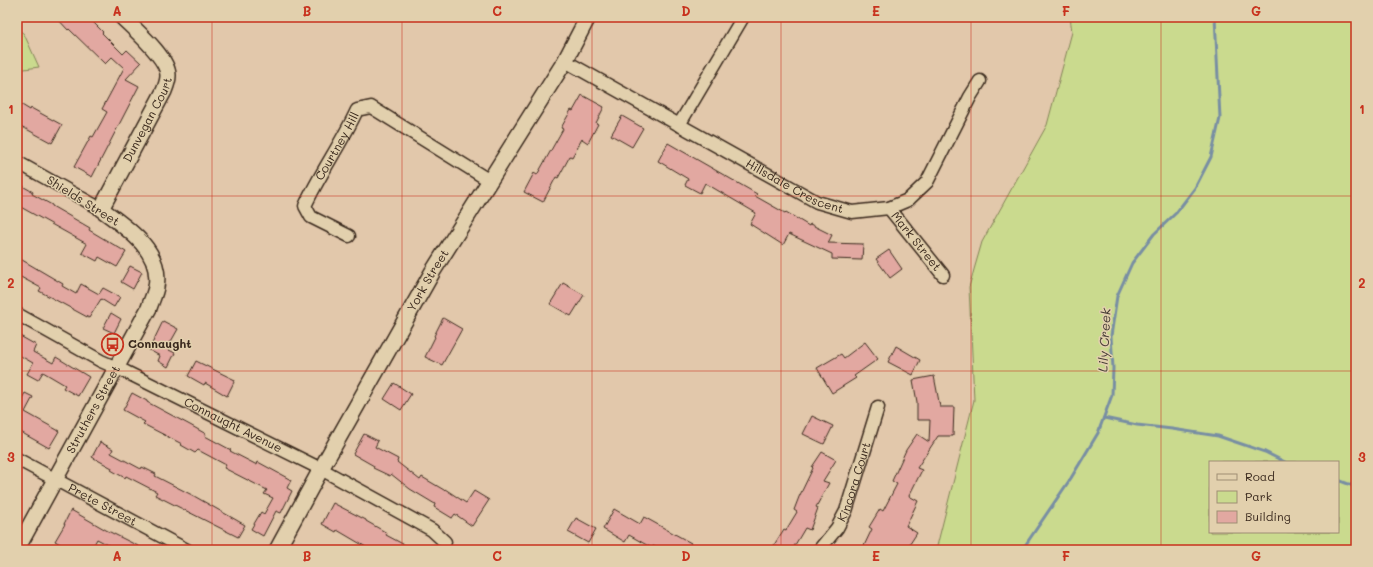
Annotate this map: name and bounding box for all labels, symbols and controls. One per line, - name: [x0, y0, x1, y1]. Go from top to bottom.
- text: A: [112, 2, 122, 19]
- text: B: [303, 2, 312, 19]
- text: C: [492, 2, 502, 19]
- text: D: [681, 2, 691, 19]
- text: E: [872, 2, 880, 19]
- text: F: [1062, 2, 1070, 19]
- text: G: [1251, 2, 1261, 19]
- street label: Dunvegan Court: [118, 76, 175, 165]
- text: 1: [8, 100, 14, 117]
- text: 1: [1359, 100, 1365, 117]
- street label: Courtney Hill: [311, 109, 362, 183]
- street label: Hillsdale Crescent: [743, 155, 846, 216]
- street label: Shields Street: [44, 171, 123, 229]
- street label: Mark Street: [888, 208, 945, 274]
- street label: York Street: [403, 246, 452, 314]
- text: 2: [7, 274, 15, 291]
- text: 2: [1358, 274, 1366, 291]
- water label: Lily Creek: [1093, 307, 1114, 372]
- bus stop icon: Connaught: [100, 331, 126, 357]
- place label: Connaught: [128, 335, 192, 351]
- street label: Struthers Street: [62, 362, 123, 456]
- street label: Connaught Avenue: [182, 393, 285, 455]
- street label: Kincora Court: [833, 440, 874, 524]
- text: 3: [7, 448, 15, 465]
- text: 3: [1358, 448, 1366, 465]
- legend: [1209, 461, 1339, 533]
- text: Road: [1245, 468, 1275, 484]
- street label: Prete Street: [66, 479, 140, 529]
- text: Park: [1245, 488, 1272, 504]
- text: Building: [1245, 508, 1291, 524]
- text: A: [112, 547, 122, 564]
- text: B: [303, 547, 312, 564]
- text: C: [492, 547, 502, 564]
- text: D: [681, 547, 691, 564]
- text: E: [872, 547, 880, 564]
- text: F: [1062, 547, 1070, 564]
- text: G: [1251, 547, 1261, 564]

